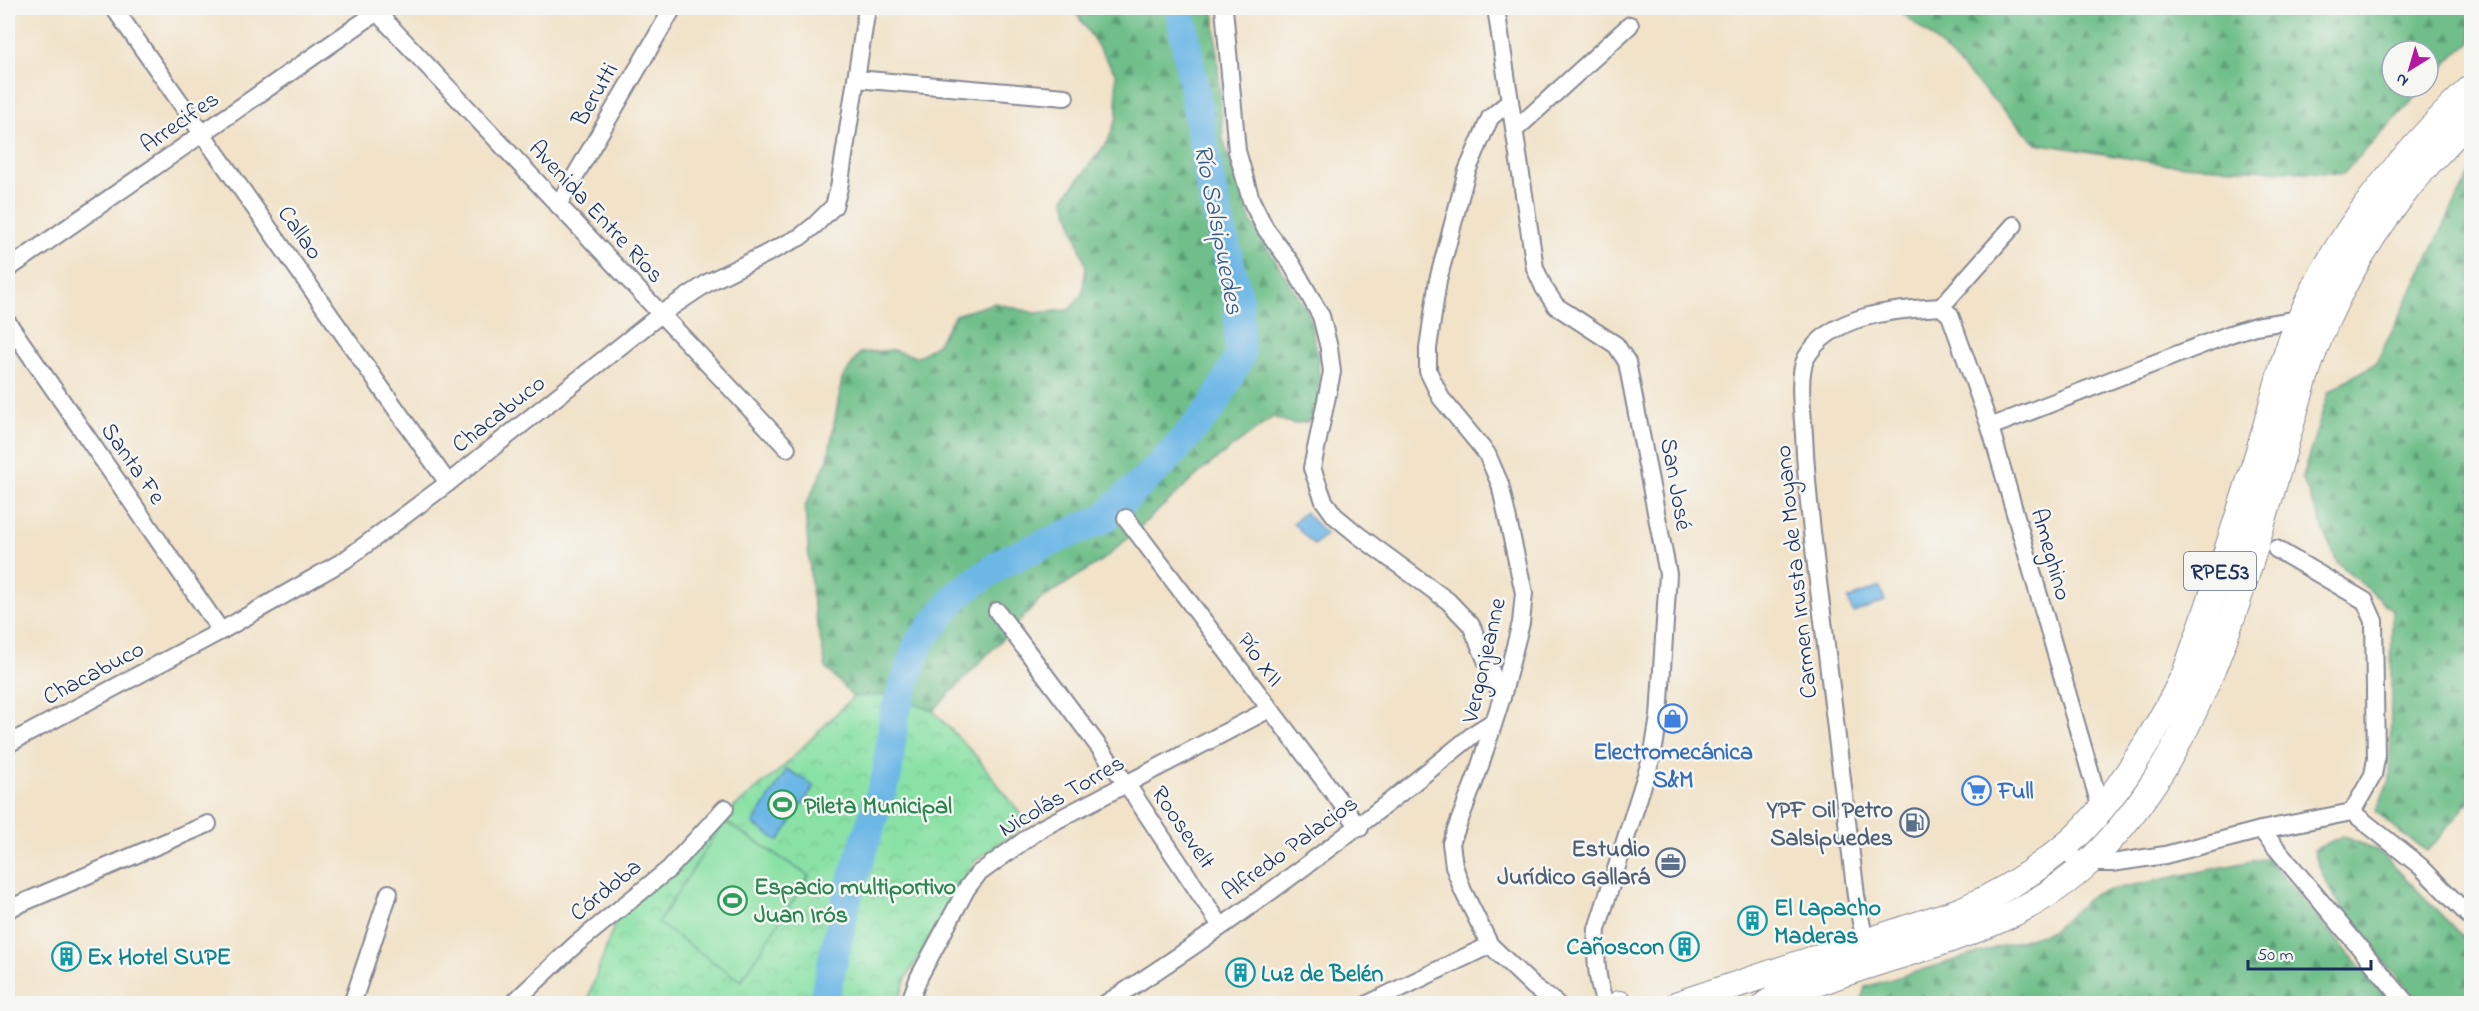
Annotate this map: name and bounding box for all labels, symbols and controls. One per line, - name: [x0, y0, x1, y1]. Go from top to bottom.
- north arrow: [2380, 39, 2440, 99]
- street label: Berutti: [563, 57, 628, 135]
- text: N: [2390, 66, 2414, 92]
- street label: Arrecifes: [134, 83, 227, 163]
- street label: Avenida Entre Ríos: [519, 133, 671, 292]
- water label: Río Salsipuedes: [1182, 141, 1252, 318]
- street label: Callao: [268, 199, 330, 268]
- street label: Chacabuco: [445, 367, 554, 463]
- street label: Santa Fe: [91, 416, 173, 513]
- street label: San José: [1649, 435, 1700, 534]
- street label: Carmen Irusta de Moyano: [1767, 443, 1829, 700]
- street label: Ameghino: [2020, 505, 2079, 605]
- road number: RPE53: [2184, 552, 2256, 590]
- street label: Vergonjeanne: [1454, 594, 1517, 728]
- street label: Pío XII: [1227, 626, 1291, 695]
- street label: Chacabuco: [37, 633, 151, 716]
- shop icon: Electromecánica S&M: [1657, 702, 1689, 734]
- place label: Electromecánica S&M: [1593, 736, 1753, 799]
- street label: Nicolás Torres: [993, 747, 1132, 847]
- supermarket icon: Full: [1961, 774, 1993, 806]
- place label: Full: [1997, 775, 2034, 810]
- street label: Roosevelt: [1141, 780, 1223, 877]
- street label: Alfredo Palacios: [1215, 787, 1366, 911]
- sports icon: Pileta Municipal: [767, 789, 799, 821]
- place label: Pileta Municipal: [804, 790, 952, 825]
- place label: YPF Oil Petro Salsipuedes: [1766, 794, 1893, 857]
- fuel station icon: YPF Oil Petro Salsipuedes: [1898, 807, 1930, 839]
- place label: Estudio Jurídico Gallará: [1497, 833, 1651, 896]
- office icon: Estudio Jurídico Gallará: [1655, 846, 1687, 878]
- street label: Córdoba: [563, 851, 650, 931]
- place label: Espacio multiportivo Juan Irós: [754, 871, 956, 934]
- sports icon: Espacio multiportivo Juan Irós: [717, 884, 749, 916]
- place label: El Lapacho Maderas: [1774, 892, 1881, 955]
- building icon: El Lapacho Maderas: [1737, 905, 1769, 937]
- building icon: Cañoscon: [1669, 930, 1701, 962]
- place label: Cañoscon: [1566, 931, 1664, 966]
- scale bar: [2248, 933, 2371, 971]
- building icon: Ex Hotel SUPE: [50, 940, 82, 972]
- place label: Ex Hotel SUPE: [87, 941, 231, 976]
- text: 50 m: [2257, 943, 2294, 969]
- building icon: Luz de Belén: [1224, 957, 1256, 989]
- place label: Luz de Belén: [1261, 958, 1384, 993]

